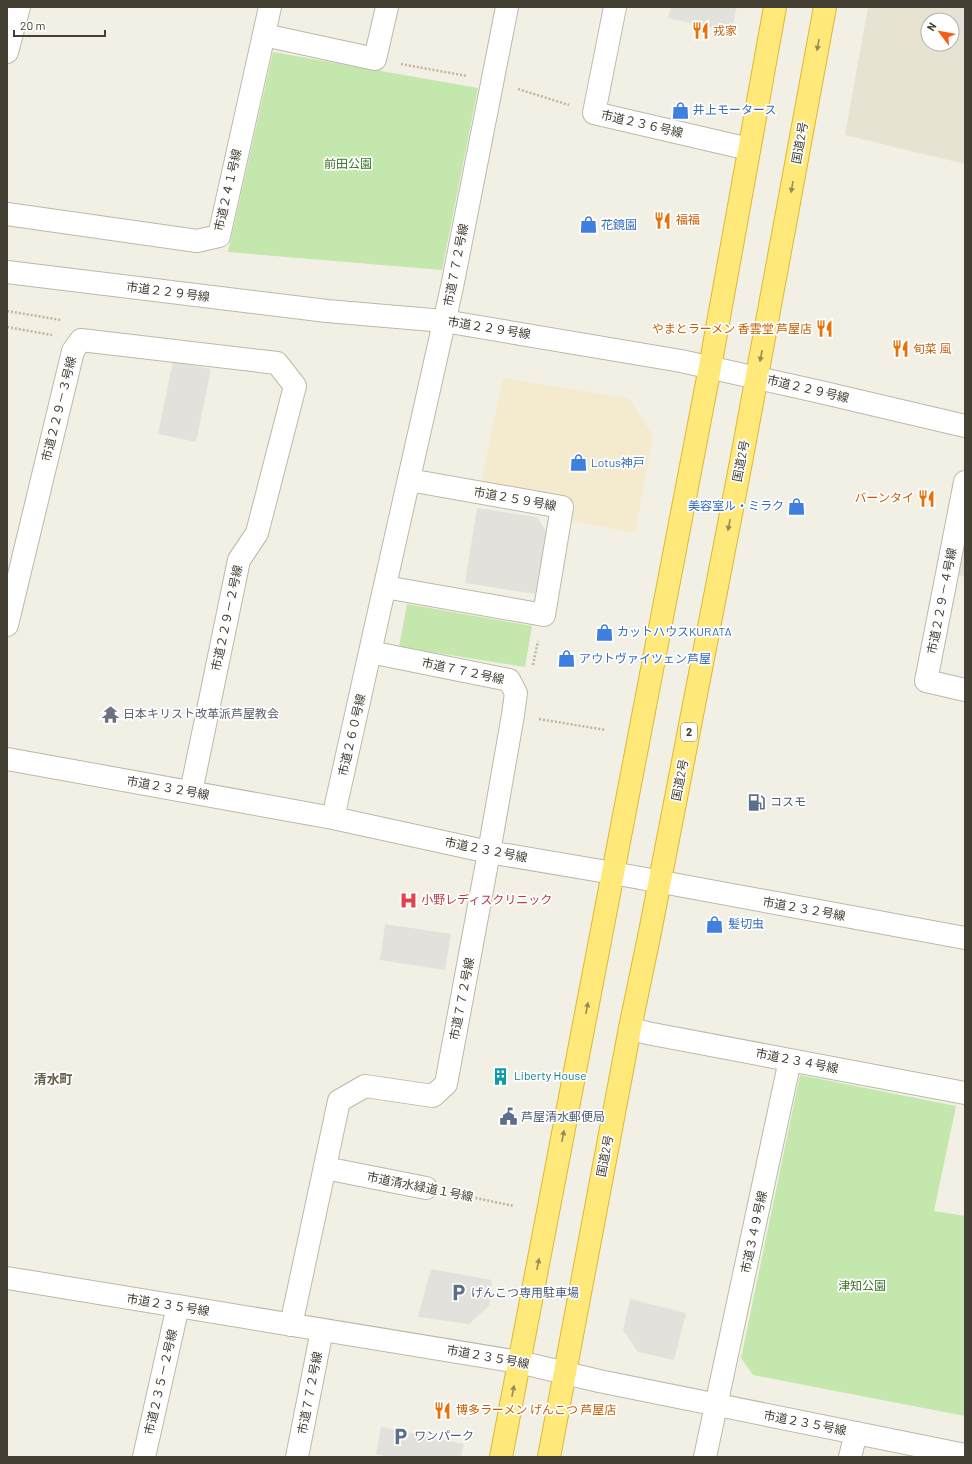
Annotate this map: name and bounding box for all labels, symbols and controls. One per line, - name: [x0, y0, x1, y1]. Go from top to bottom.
- scale bar: [14, 12, 105, 38]
- north arrow: [920, 12, 960, 52]
- text: 20 m: [20, 18, 46, 32]
- text: N: [924, 20, 939, 33]
- restaurant icon: 戎家: [690, 21, 710, 41]
- place label: 戎家: [713, 23, 737, 37]
- one-way arrow: [814, 39, 820, 51]
- shop icon: 井上モータース: [670, 100, 690, 120]
- place label: 井上モータース: [693, 102, 776, 116]
- street label: 市道２３６号線: [600, 107, 685, 139]
- street label: 国道2号: [788, 121, 810, 165]
- street label: 市道２４１号線: [211, 147, 243, 232]
- park label: 前田公園: [324, 156, 372, 170]
- one-way arrow: [789, 181, 795, 193]
- restaurant icon: 福福: [653, 210, 673, 230]
- place label: 福福: [676, 212, 700, 226]
- shop icon: 花鏡園: [578, 215, 598, 235]
- place label: 花鏡園: [601, 217, 637, 231]
- street label: 市道７７２号線: [440, 222, 470, 307]
- street label: 市道２２９号線: [126, 279, 211, 303]
- street label: 市道２２９号線: [447, 314, 532, 340]
- restaurant icon: やまとラーメン 香雲堂 芦屋店: [815, 319, 835, 339]
- place label: やまとラーメン 香雲堂 芦屋店: [652, 321, 812, 335]
- restaurant icon: 旬菜 風: [890, 339, 910, 359]
- place label: 旬菜 風: [913, 341, 951, 355]
- one-way arrow: [758, 350, 764, 362]
- street label: 市道２２９－３号線: [38, 355, 78, 463]
- street label: 市道２２９号線: [766, 372, 851, 404]
- street label: 国道2号: [729, 439, 751, 483]
- shop icon: Lotus神戸: [568, 453, 588, 473]
- place label: Lotus神戸: [591, 455, 645, 469]
- street label: 市道２５９号線: [473, 484, 558, 512]
- restaurant icon: バーンタイ: [917, 488, 937, 508]
- place label: バーンタイ: [855, 490, 914, 504]
- shop icon: 美容室ル・ミラク: [787, 496, 807, 516]
- place label: 美容室ル・ミラク: [688, 498, 784, 512]
- one-way arrow: [726, 519, 732, 531]
- street label: 市道２２９－４号線: [924, 546, 958, 655]
- street label: 市道２２９－２号線: [208, 564, 244, 672]
- shop icon: カットハウスKURATA: [594, 622, 614, 642]
- place label: カットハウスKURATA: [617, 624, 732, 638]
- shop icon: アウトヴァイツェン芦屋: [556, 649, 576, 669]
- place label: アウトヴァイツェン芦屋: [579, 651, 711, 665]
- street label: 市道７７２号線: [421, 654, 506, 686]
- street label: 市道２６０号線: [335, 692, 367, 777]
- temple icon: 日本キリスト改革派芦屋教会: [100, 704, 120, 724]
- place label: 日本キリスト改革派芦屋教会: [123, 706, 279, 720]
- road number: 2: [681, 723, 697, 741]
- street label: 国道2号: [668, 758, 690, 802]
- street label: 市道２３２号線: [126, 773, 211, 801]
- fuel station icon: コスモ: [747, 792, 767, 812]
- place label: コスモ: [770, 794, 806, 808]
- street label: 市道２３２号線: [444, 834, 529, 864]
- hospital icon: 小野レディスクリニック: [398, 890, 418, 910]
- place label: 小野レディスクリニック: [421, 892, 552, 906]
- street label: 市道２３２号線: [762, 894, 847, 922]
- shop icon: 髪切虫: [705, 914, 725, 934]
- place label: 髪切虫: [728, 916, 764, 930]
- street label: 市道７７２号線: [446, 956, 476, 1041]
- one-way arrow: [585, 1002, 591, 1014]
- street label: 市道２３４号線: [755, 1045, 840, 1075]
- building icon: Liberty House: [491, 1066, 511, 1086]
- place label: Liberty House: [514, 1068, 587, 1082]
- district label: 清水町: [33, 1071, 73, 1087]
- public building icon: 芦屋清水郵便局: [498, 1107, 518, 1127]
- place label: 芦屋清水郵便局: [521, 1109, 605, 1123]
- one-way arrow: [560, 1130, 566, 1142]
- street label: 国道2号: [593, 1134, 615, 1178]
- street label: 市道清水緑道１号線: [366, 1169, 475, 1203]
- street label: 市道３４９号線: [737, 1189, 769, 1274]
- one-way arrow: [535, 1257, 541, 1270]
- park label: 津知公園: [838, 1278, 886, 1292]
- parking icon: げんこつ専用駐車場: [448, 1283, 468, 1303]
- place label: げんこつ専用駐車場: [471, 1285, 579, 1299]
- street label: 市道２３５号線: [126, 1291, 211, 1317]
- street label: 市道２３５－２号線: [141, 1328, 179, 1436]
- street label: 市道２３５号線: [446, 1342, 531, 1370]
- street label: 市道７７２号線: [294, 1350, 324, 1435]
- one-way arrow: [511, 1385, 517, 1397]
- restaurant icon: 博多ラーメン げんこつ 芦屋店: [433, 1400, 453, 1420]
- place label: 博多ラーメン げんこつ 芦屋店: [456, 1402, 616, 1416]
- street label: 市道２３５号線: [763, 1407, 848, 1437]
- parking icon: ワンパーク: [391, 1426, 411, 1446]
- place label: ワンパーク: [414, 1428, 474, 1442]

